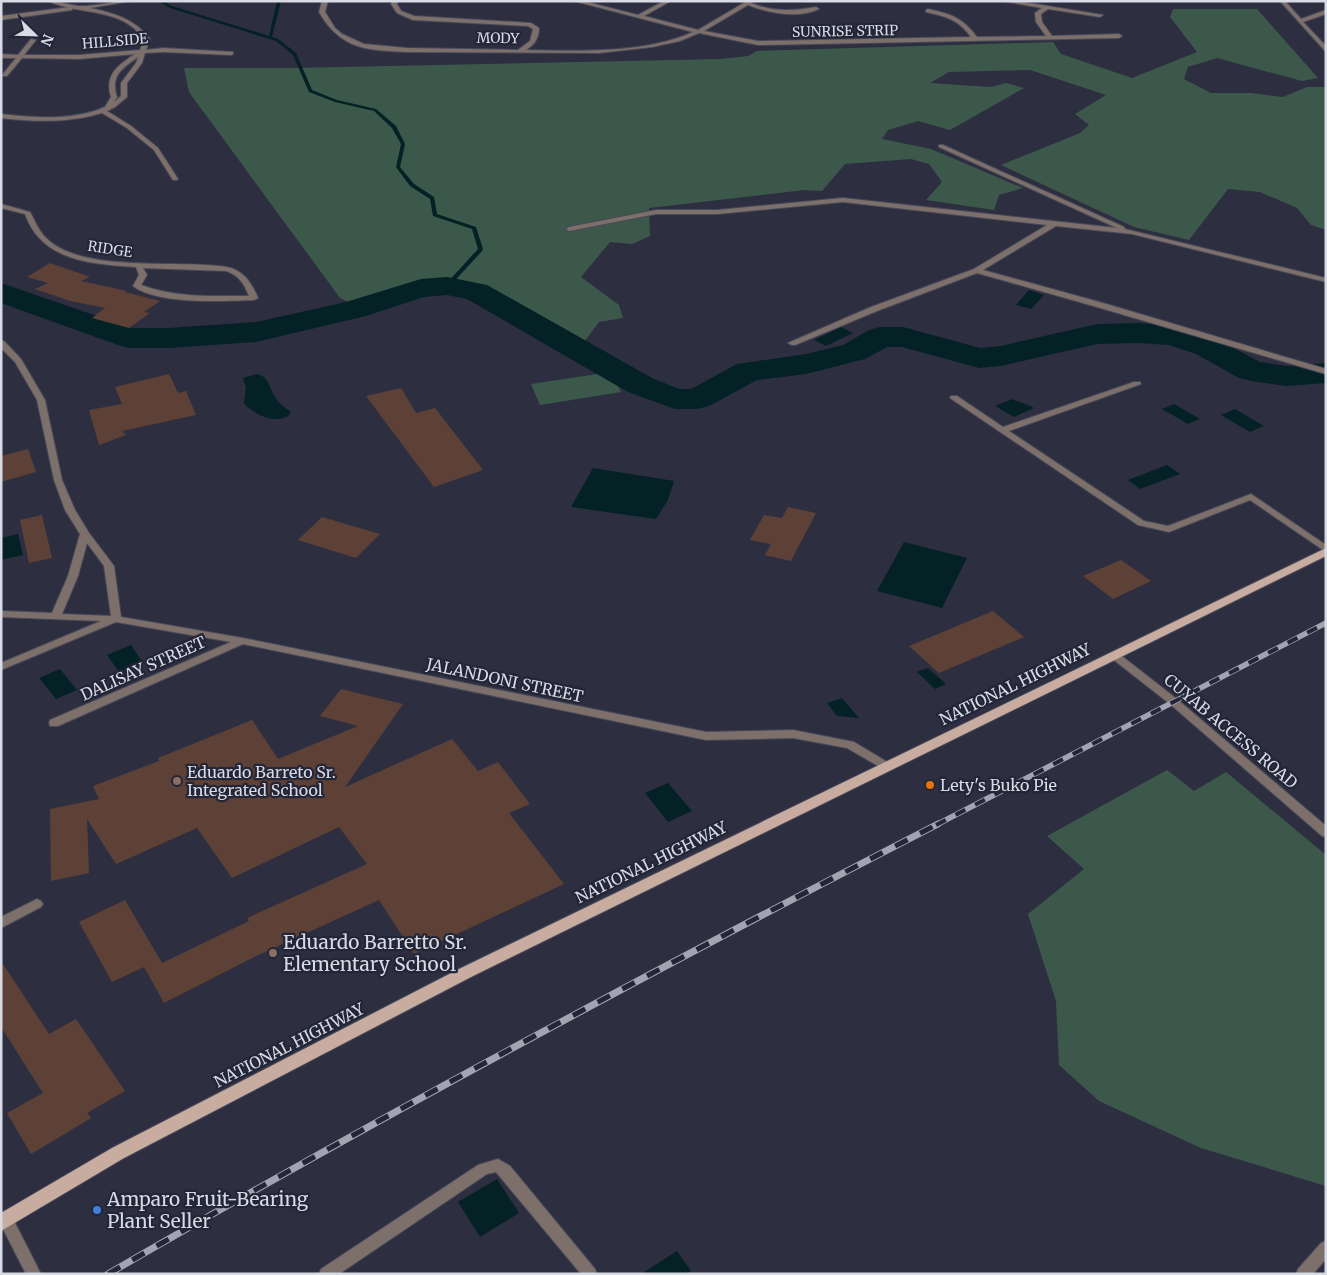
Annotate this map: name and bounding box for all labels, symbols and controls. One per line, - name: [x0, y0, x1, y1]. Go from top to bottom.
- north arrow: [10, 10, 60, 60]
- street label: SUNRISE STRIP: [792, 21, 898, 41]
- street label: HILLSIDE: [81, 29, 149, 53]
- street label: MODY: [477, 29, 520, 47]
- text: N: [37, 31, 57, 49]
- street label: RIDGE: [86, 237, 134, 261]
- street label: DALISAY STREET: [77, 631, 209, 705]
- street label: NATIONAL HIGHWAY: [936, 638, 1095, 729]
- street label: JALANDONI STREET: [424, 653, 585, 706]
- street label: CUYAB ACCESS ROAD: [1160, 669, 1302, 793]
- place label: Eduardo Barreto Sr. Integrated School: [187, 762, 336, 800]
- marker: Eduardo Barreto Sr. Integrated School: [171, 775, 183, 787]
- place label: Lety's Buko Pie: [940, 775, 1057, 795]
- marker: Lety's Buko Pie: [924, 779, 936, 791]
- street label: NATIONAL HIGHWAY: [572, 816, 731, 907]
- place label: Eduardo Barretto Sr. Elementary School: [283, 930, 467, 976]
- marker: Eduardo Barretto Sr. Elementary School: [267, 947, 279, 959]
- street label: NATIONAL HIGHWAY: [210, 998, 368, 1092]
- place label: Amparo Fruit-Bearing Plant Seller: [106, 1187, 309, 1233]
- marker: Amparo Fruit-Bearing Plant Seller: [91, 1204, 103, 1216]

